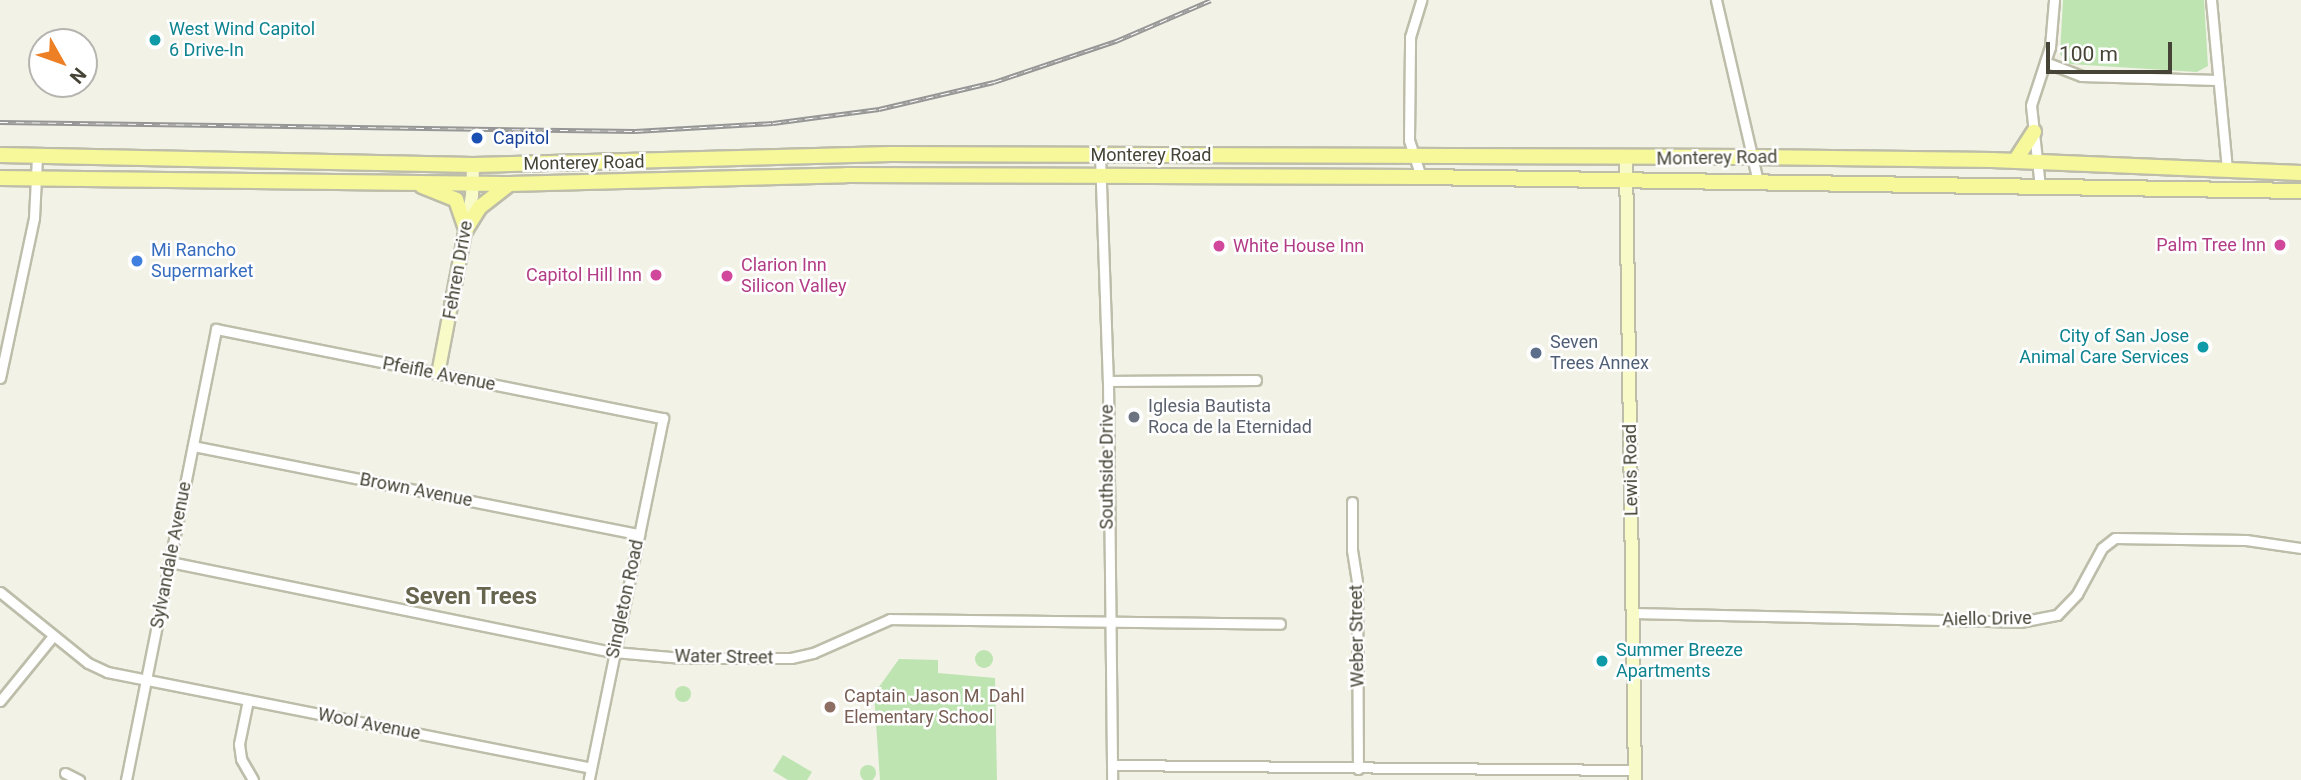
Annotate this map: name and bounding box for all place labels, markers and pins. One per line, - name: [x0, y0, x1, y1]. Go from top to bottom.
- place label: West Wind Capitol 6 Drive-In: [169, 19, 315, 61]
- marker: West Wind Capitol 6 Drive-In: [147, 32, 163, 48]
- place label: Capitol: [493, 127, 549, 149]
- marker: Capitol: [467, 128, 487, 148]
- place label: Palm Tree Inn: [2156, 234, 2266, 256]
- place label: White House Inn: [1233, 235, 1364, 257]
- marker: Palm Tree Inn: [2272, 237, 2288, 253]
- marker: White House Inn: [1211, 238, 1227, 254]
- place label: Mi Rancho Supermarket: [151, 240, 253, 282]
- marker: Mi Rancho Supermarket: [129, 253, 145, 269]
- place label: Clarion Inn Silicon Valley: [741, 255, 846, 298]
- place label: Capitol Hill Inn: [526, 264, 642, 286]
- marker: Capitol Hill Inn: [648, 267, 664, 283]
- marker: Clarion Inn Silicon Valley: [719, 268, 735, 284]
- place label: City of San Jose Animal Care Services: [2019, 326, 2189, 368]
- place label: Seven Trees Annex: [1550, 332, 1649, 374]
- marker: City of San Jose Animal Care Services: [2195, 339, 2211, 355]
- marker: Seven Trees Annex: [1528, 345, 1544, 361]
- place label: Iglesia Bautista Roca de la Eternidad: [1148, 396, 1312, 438]
- marker: Iglesia Bautista Roca de la Eternidad: [1126, 409, 1142, 425]
- place label: Summer Breeze Apartments: [1616, 640, 1743, 682]
- marker: Summer Breeze Apartments: [1594, 653, 1610, 669]
- place label: Captain Jason M. Dahl Elementary School: [844, 686, 1025, 728]
- marker: Captain Jason M. Dahl Elementary School: [822, 699, 838, 715]

